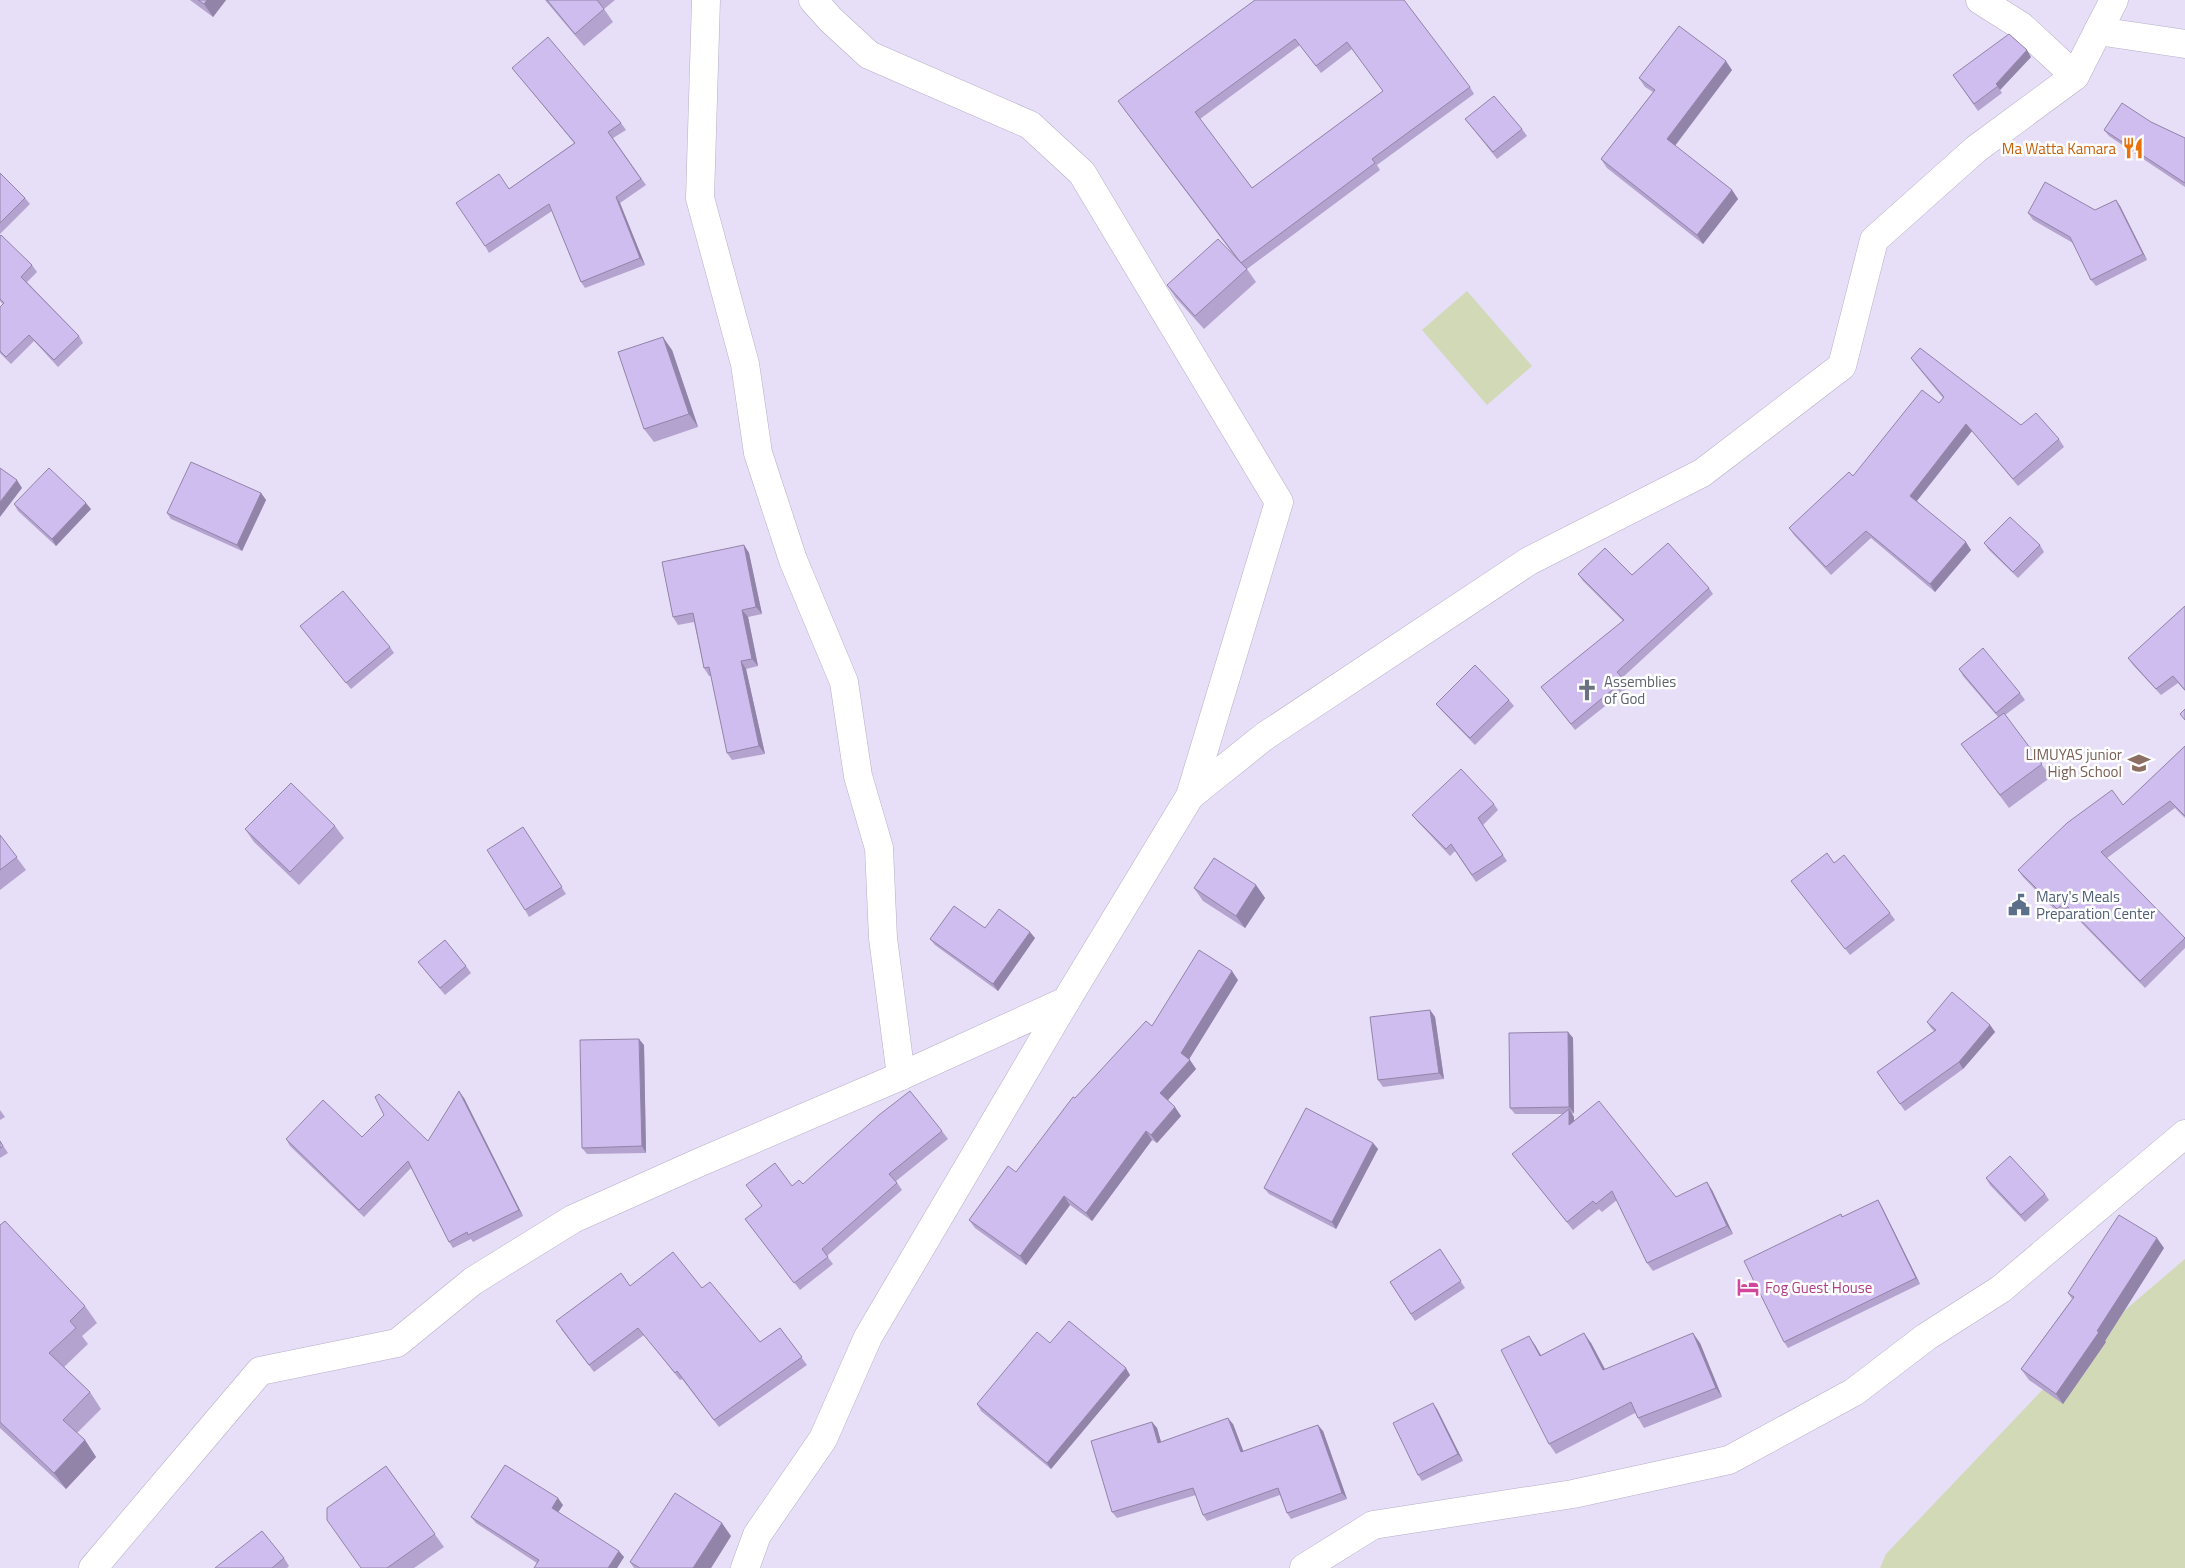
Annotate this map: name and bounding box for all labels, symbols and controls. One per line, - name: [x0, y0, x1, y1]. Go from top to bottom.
- restaurant icon: Ma Watta Kamara: [2120, 135, 2146, 161]
- place label: Ma Watta Kamara: [2002, 137, 2116, 160]
- place label: Assemblies of God: [1604, 670, 1676, 710]
- church icon: Assemblies of God: [1574, 677, 1600, 703]
- place label: LIMUYAS junior High School: [2026, 743, 2122, 783]
- school or university icon: LIMUYAS junior High School: [2126, 750, 2152, 776]
- place label: Mary's Meals Preparation Center: [2036, 885, 2155, 925]
- public building icon: Mary's Meals Preparation Center: [2006, 892, 2032, 918]
- hotel icon: Fog Guest House: [1735, 1274, 1761, 1300]
- place label: Fog Guest House: [1765, 1276, 1872, 1299]

